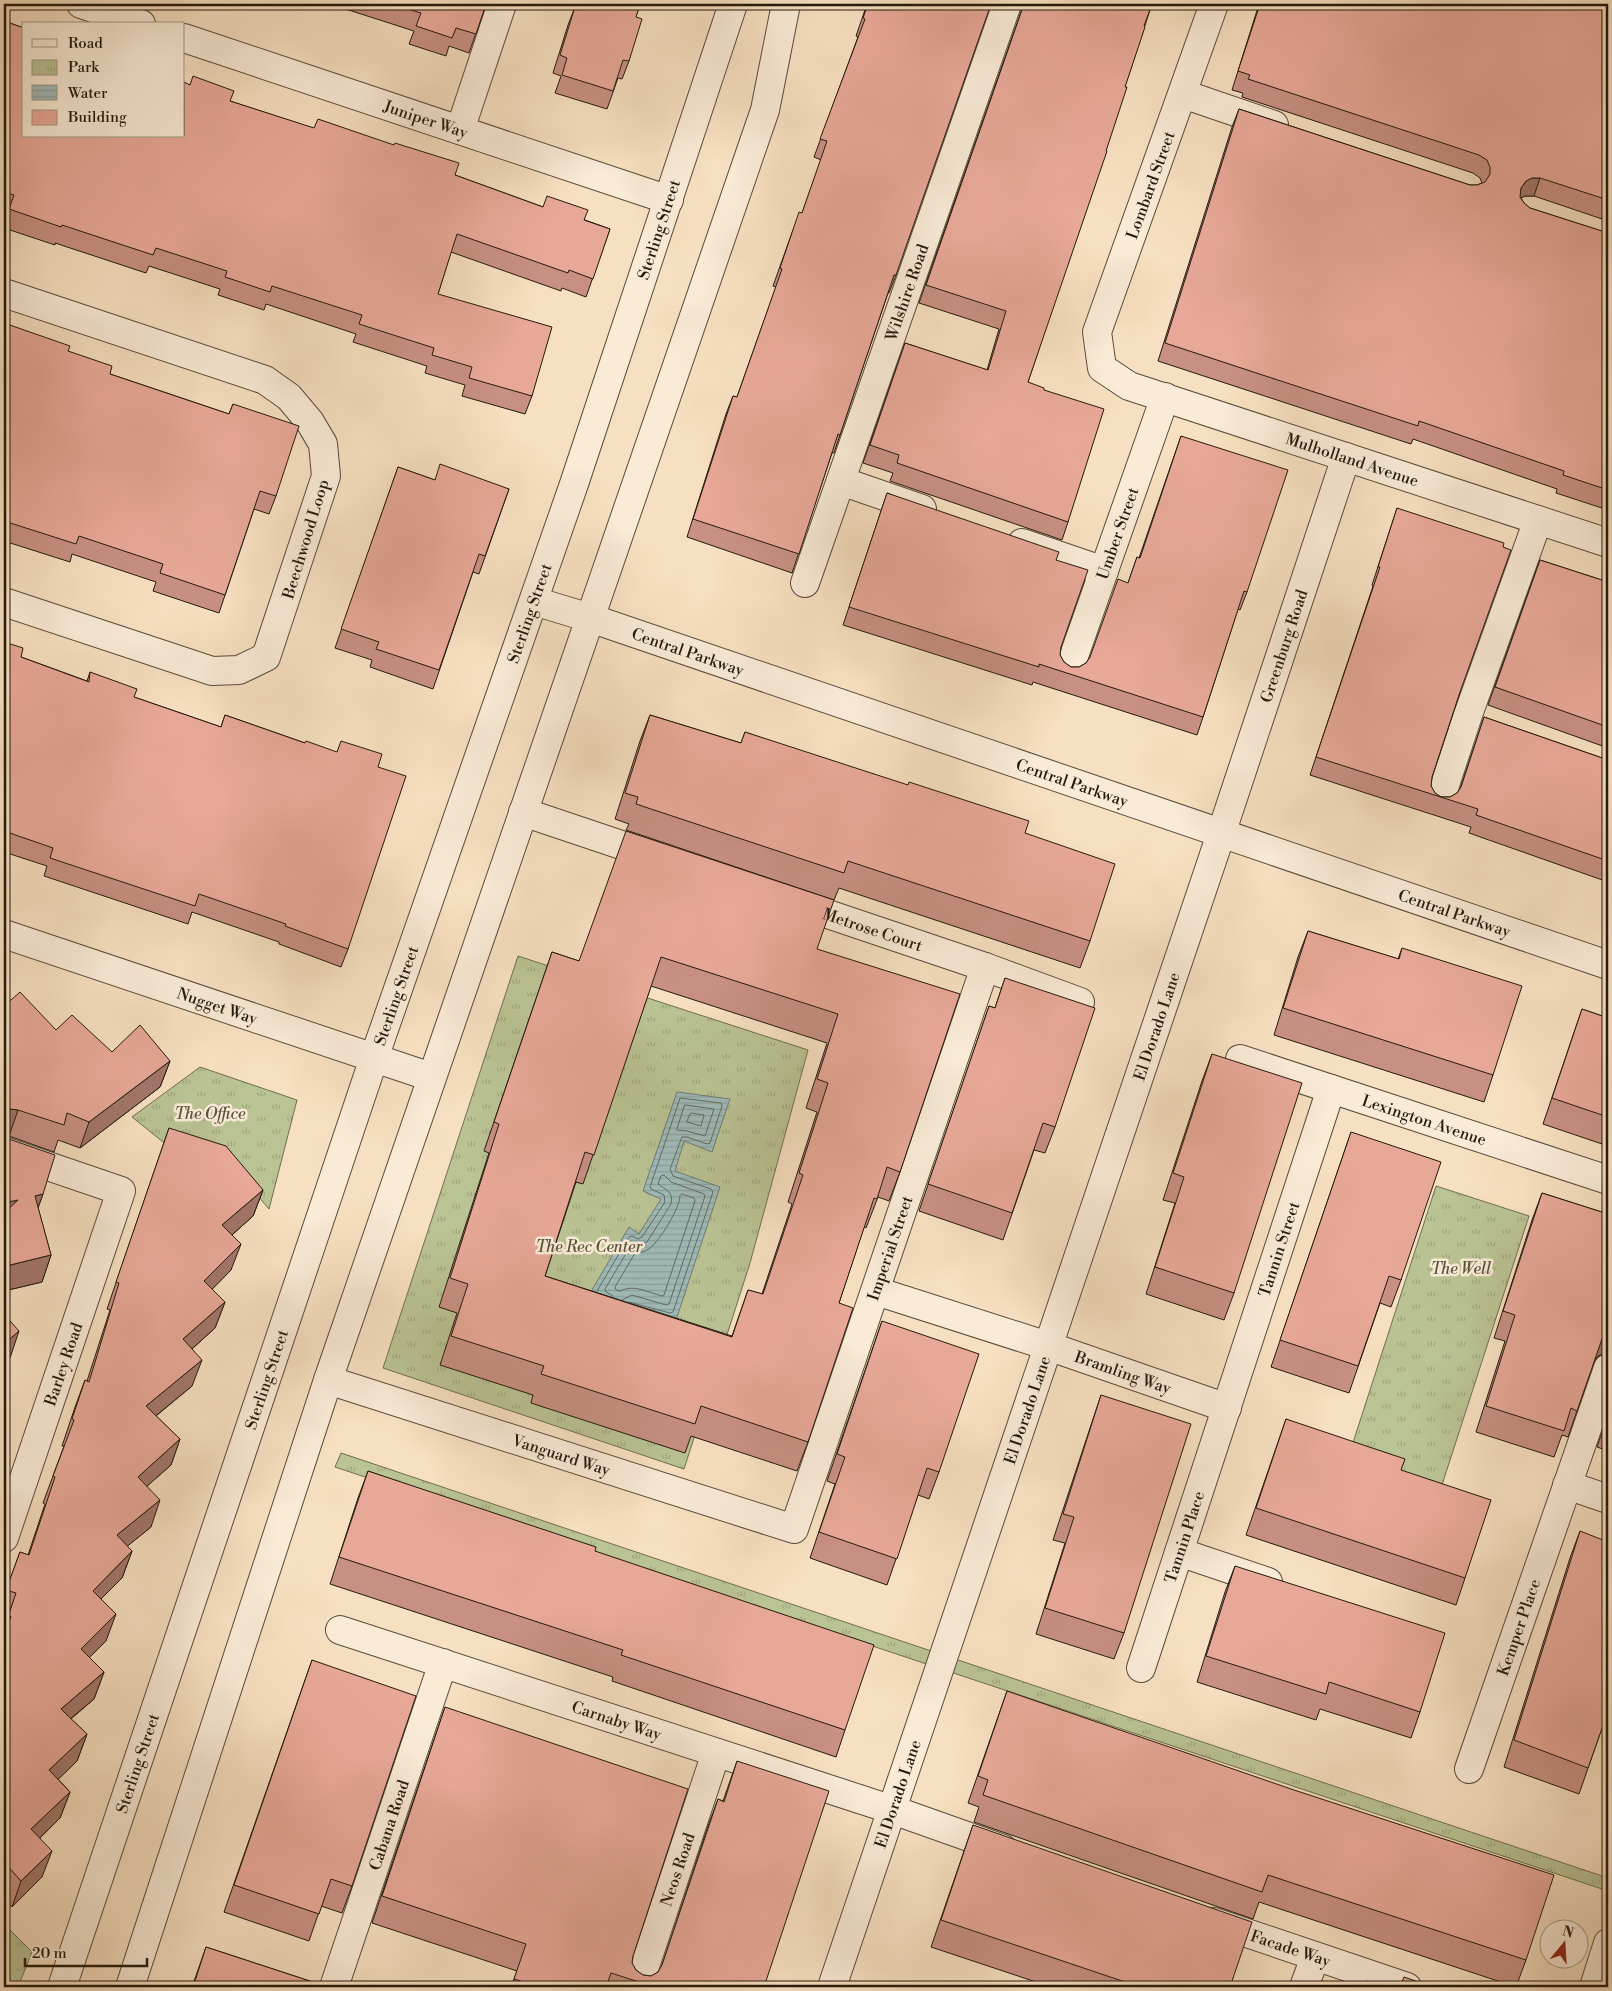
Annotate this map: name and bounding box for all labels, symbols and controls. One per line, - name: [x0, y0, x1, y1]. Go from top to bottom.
- legend: [22, 22, 185, 138]
- text: Road: [68, 34, 103, 53]
- text: Park: [68, 58, 100, 77]
- text: Water: [67, 84, 108, 103]
- street label: Juniper Way: [380, 96, 470, 143]
- text: Building: [67, 108, 127, 127]
- street label: Lombard Street: [1122, 128, 1180, 242]
- street label: Sterling Street: [633, 177, 685, 282]
- street label: Wilshire Road: [881, 241, 934, 345]
- street label: Mulholland Avenue: [1283, 429, 1421, 491]
- street label: Beechwood Loop: [278, 477, 334, 602]
- street label: Umber Street: [1093, 484, 1144, 582]
- street label: Sterling Street: [503, 561, 557, 666]
- street label: Greenburg Road: [1256, 587, 1312, 705]
- street label: Central Parkway: [629, 624, 747, 681]
- street label: Central Parkway: [1013, 755, 1131, 812]
- street label: Central Parkway: [1395, 885, 1513, 942]
- street label: Metrose Court: [820, 904, 925, 956]
- street label: Sterling Street: [370, 943, 423, 1048]
- street label: El Dorado Lane: [1130, 970, 1185, 1083]
- street label: Nugget Way: [174, 984, 260, 1029]
- street label: Lexington Avenue: [1359, 1091, 1489, 1150]
- park label: The Office: [174, 1104, 246, 1124]
- street label: Imperial Street: [863, 1193, 918, 1303]
- street label: Tannin Street: [1254, 1199, 1305, 1300]
- park label: The Rec Center: [536, 1237, 644, 1257]
- park label: The Well: [1431, 1259, 1492, 1279]
- street label: Barley Road: [40, 1320, 88, 1410]
- street label: Sterling Street: [241, 1327, 293, 1432]
- street label: Bramling Way: [1071, 1347, 1174, 1399]
- street label: El Dorado Lane: [1000, 1353, 1055, 1467]
- street label: Vanguard Way: [509, 1430, 613, 1481]
- street label: Tannin Place: [1161, 1489, 1209, 1586]
- street label: Kemper Place: [1493, 1577, 1545, 1679]
- street label: Carnaby Way: [569, 1697, 664, 1745]
- street label: Sterling Street: [112, 1711, 164, 1816]
- street label: El Dorado Lane: [871, 1737, 926, 1851]
- street label: Cabana Road: [365, 1777, 414, 1873]
- street label: Neos Road: [657, 1830, 700, 1909]
- north arrow: [1540, 1918, 1590, 1968]
- text: N: [1560, 1922, 1576, 1943]
- street label: Facade Way: [1248, 1926, 1333, 1972]
- scale bar: [25, 1936, 148, 1968]
- text: 20 m: [32, 1944, 67, 1963]

